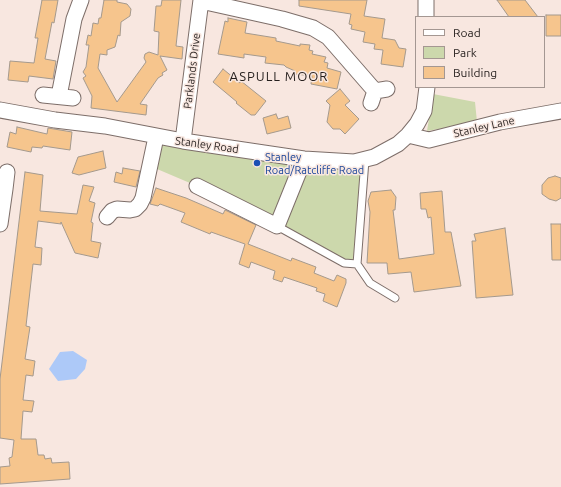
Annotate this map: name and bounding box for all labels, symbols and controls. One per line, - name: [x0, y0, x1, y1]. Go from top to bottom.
- legend: [415, 16, 545, 88]
- text: Road: [453, 26, 481, 39]
- street label: Parklands Drive: [181, 32, 203, 110]
- text: Park: [453, 46, 477, 59]
- text: Building: [453, 66, 497, 79]
- district label: ASPULL MOOR: [230, 69, 328, 85]
- street label: Stanley Lane: [452, 114, 516, 140]
- street label: Stanley Road: [174, 134, 240, 156]
- place label: Stanley Road/Ratcliffe Road: [265, 150, 364, 176]
- marker: Stanley Road/Ratcliffe Road: [252, 158, 262, 168]

